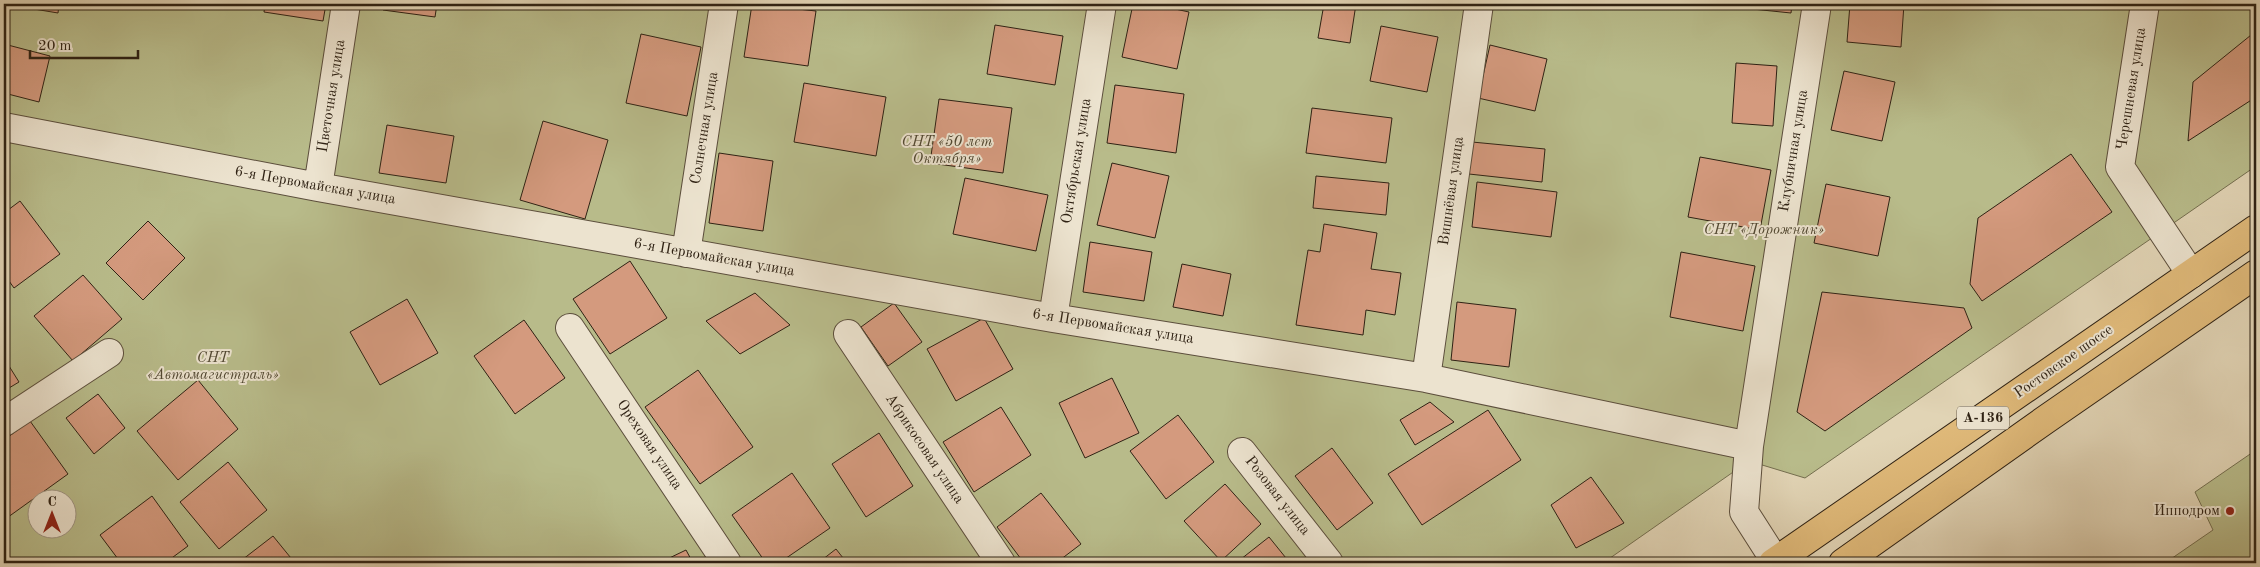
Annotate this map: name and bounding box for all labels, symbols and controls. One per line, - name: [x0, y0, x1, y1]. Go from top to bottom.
- street label: Черешневая улица: [2115, 26, 2149, 151]
- scale bar: [30, 28, 138, 60]
- street label: Цветочная улица: [316, 38, 348, 154]
- text: 20 m: [38, 39, 72, 54]
- street label: Солнечная улица: [689, 70, 721, 185]
- street label: Клубничная улица: [1777, 88, 1811, 213]
- street label: Октябрьская улица: [1060, 97, 1094, 225]
- park label: СНТ «50 лет Октября»: [902, 134, 992, 167]
- street label: Вишнёвая улица: [1437, 135, 1467, 246]
- street label: 6-я Первомайская улица: [233, 164, 397, 208]
- park label: СНТ «Дорожник»: [1704, 223, 1824, 238]
- street label: 6-я Первомайская улица: [632, 236, 796, 280]
- street label: 6-я Первомайская улица: [1031, 307, 1195, 347]
- street label: Ростовское шоссе: [2012, 322, 2116, 402]
- park label: СНТ «Автомагистраль»: [147, 351, 279, 383]
- street label: Абрикосовая улица: [882, 391, 967, 507]
- street label: Ореховая улица: [613, 397, 685, 493]
- road number: А-136: [1957, 406, 2009, 429]
- street label: Розовая улица: [1242, 454, 1313, 539]
- north arrow: [28, 490, 78, 540]
- text: С: [47, 495, 57, 509]
- place label: Ипподром: [2154, 504, 2220, 519]
- marker: Ипподром: [2224, 505, 2236, 517]

